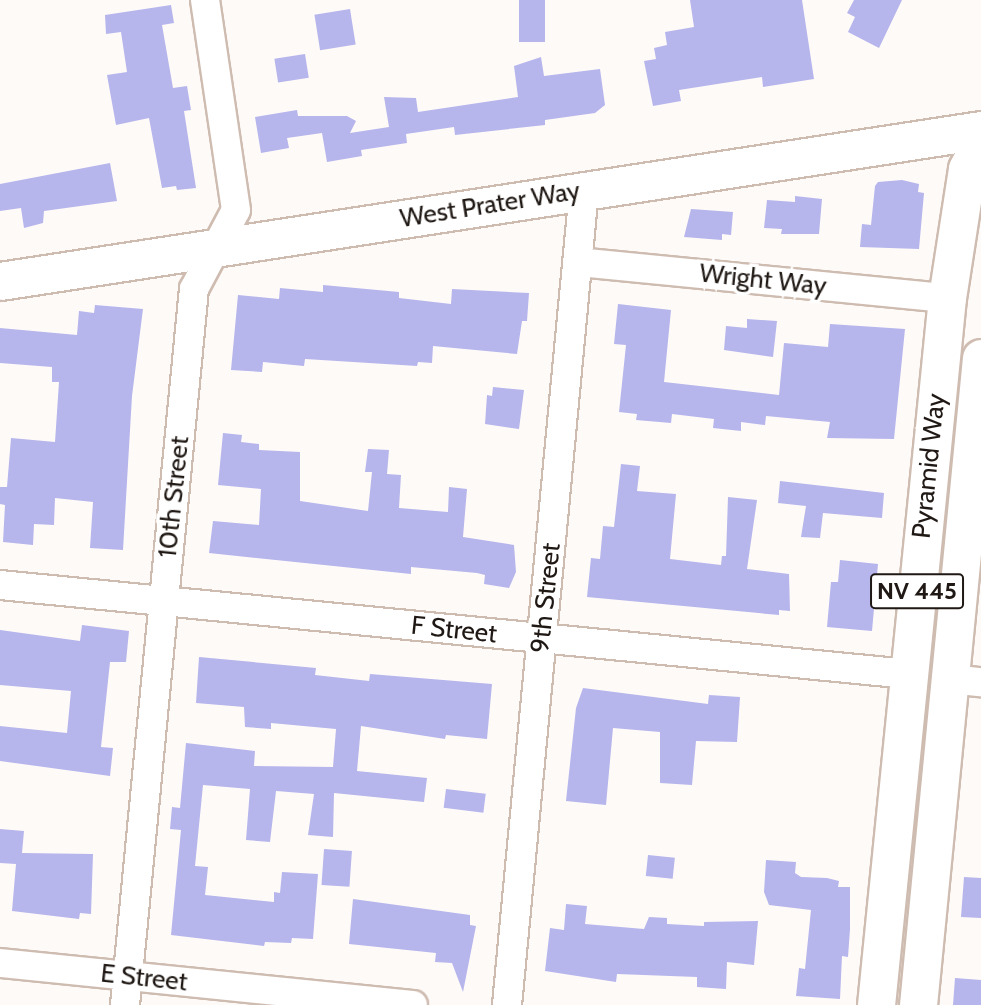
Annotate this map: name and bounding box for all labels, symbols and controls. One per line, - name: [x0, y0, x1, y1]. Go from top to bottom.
- street label: West Prater Way: [398, 175, 582, 235]
- street label: Wright Way: [698, 258, 828, 302]
- street label: Pyramid Way: [906, 392, 952, 540]
- street label: 10th Street: [152, 435, 196, 559]
- street label: 9th Street: [525, 542, 567, 654]
- road number: NV 445: [870, 570, 964, 612]
- street label: F Street: [409, 610, 499, 650]
- street label: E Street: [99, 958, 189, 998]

